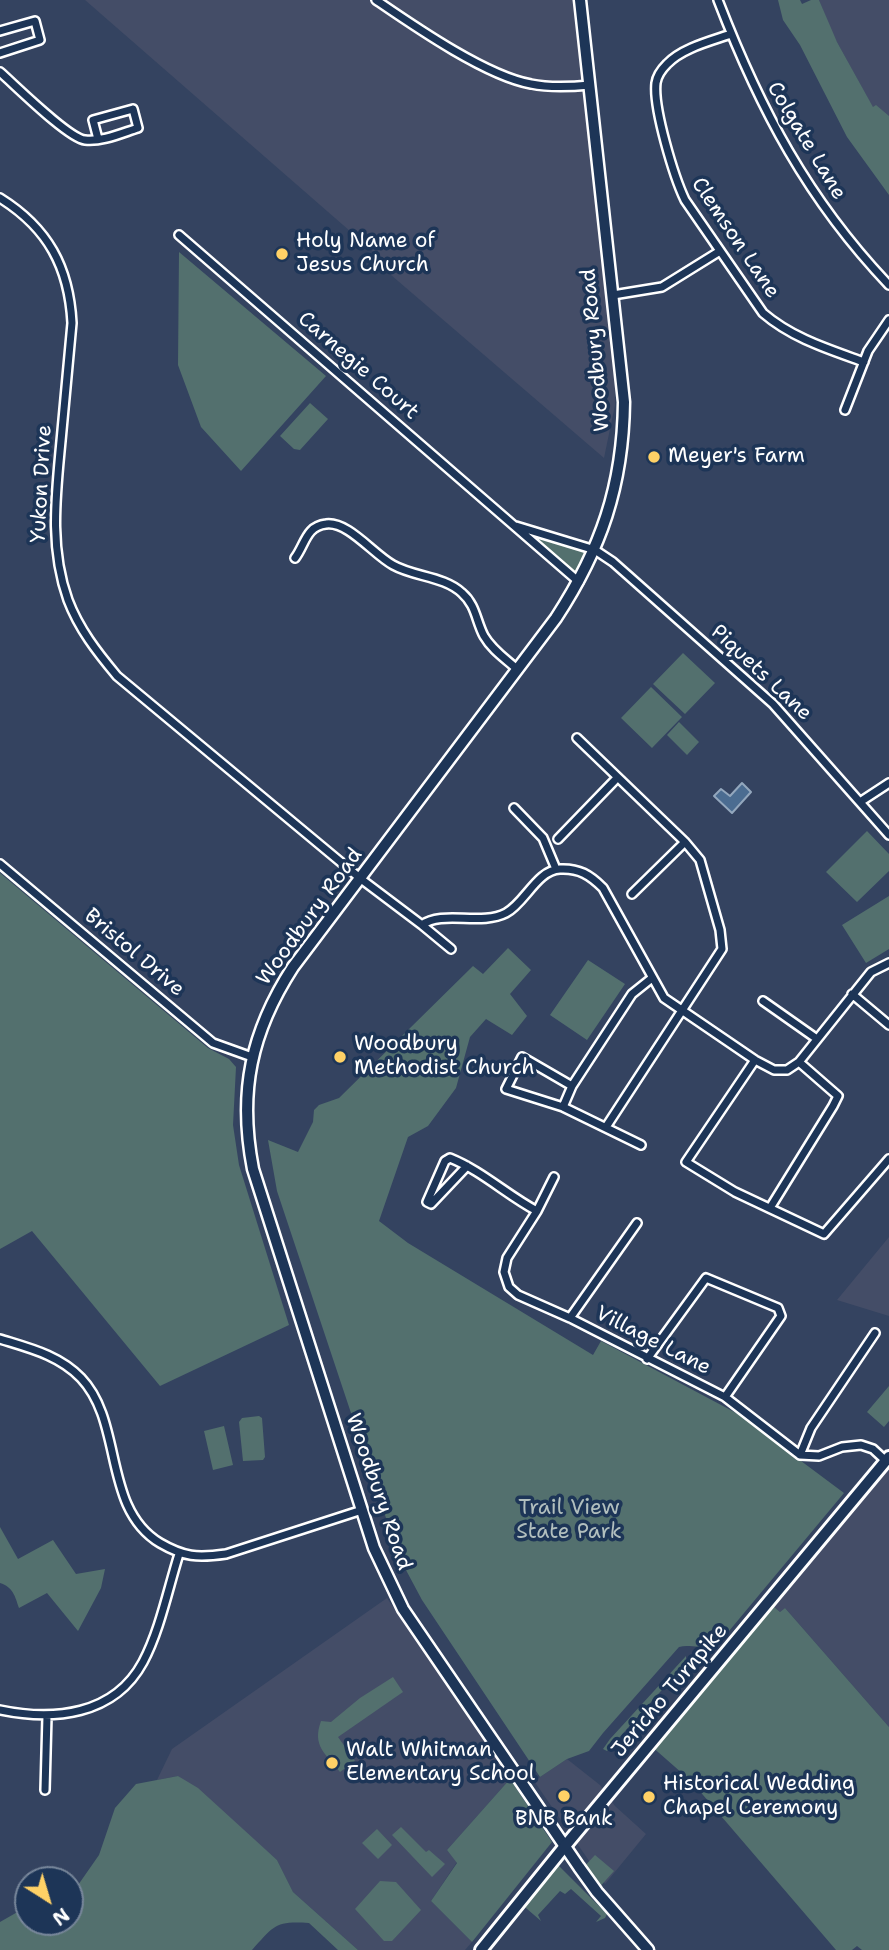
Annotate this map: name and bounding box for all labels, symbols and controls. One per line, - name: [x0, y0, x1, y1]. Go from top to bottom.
- street label: Colgate Lane: [761, 77, 851, 205]
- street label: Clemson Lane: [685, 173, 785, 303]
- place label: Holy Name of Jesus Church: [296, 229, 435, 279]
- marker: Holy Name of Jesus Church: [274, 246, 290, 262]
- street label: Woodbury Road: [576, 267, 616, 433]
- street label: Carnegie Court: [292, 307, 424, 425]
- street label: Yukon Drive: [26, 424, 58, 544]
- place label: Meyer's Farm: [668, 444, 805, 470]
- marker: Meyer's Farm: [646, 449, 662, 465]
- street label: Piquets Lane: [705, 620, 817, 726]
- street label: Woodbury Road: [252, 843, 368, 991]
- street label: Bristol Drive: [79, 904, 189, 1002]
- place label: Woodbury Methodist Church: [354, 1032, 535, 1082]
- marker: Woodbury Methodist Church: [332, 1049, 348, 1065]
- street label: Village Lane: [591, 1301, 715, 1381]
- street label: Woodbury Road: [339, 1410, 417, 1574]
- park label: Trail View State Park: [516, 1496, 622, 1546]
- street label: Jericho Turnpike: [607, 1619, 733, 1763]
- place label: Walt Whitman Elementary School: [346, 1738, 535, 1788]
- marker: Walt Whitman Elementary School: [324, 1755, 340, 1771]
- place label: Historical Wedding Chapel Ceremony: [663, 1772, 855, 1822]
- marker: BNB Bank: [556, 1788, 572, 1804]
- marker: Historical Wedding Chapel Ceremony: [641, 1789, 657, 1805]
- place label: BNB Bank: [515, 1807, 613, 1833]
- north arrow: [14, 1866, 84, 1936]
- text: N: [47, 1902, 74, 1931]

